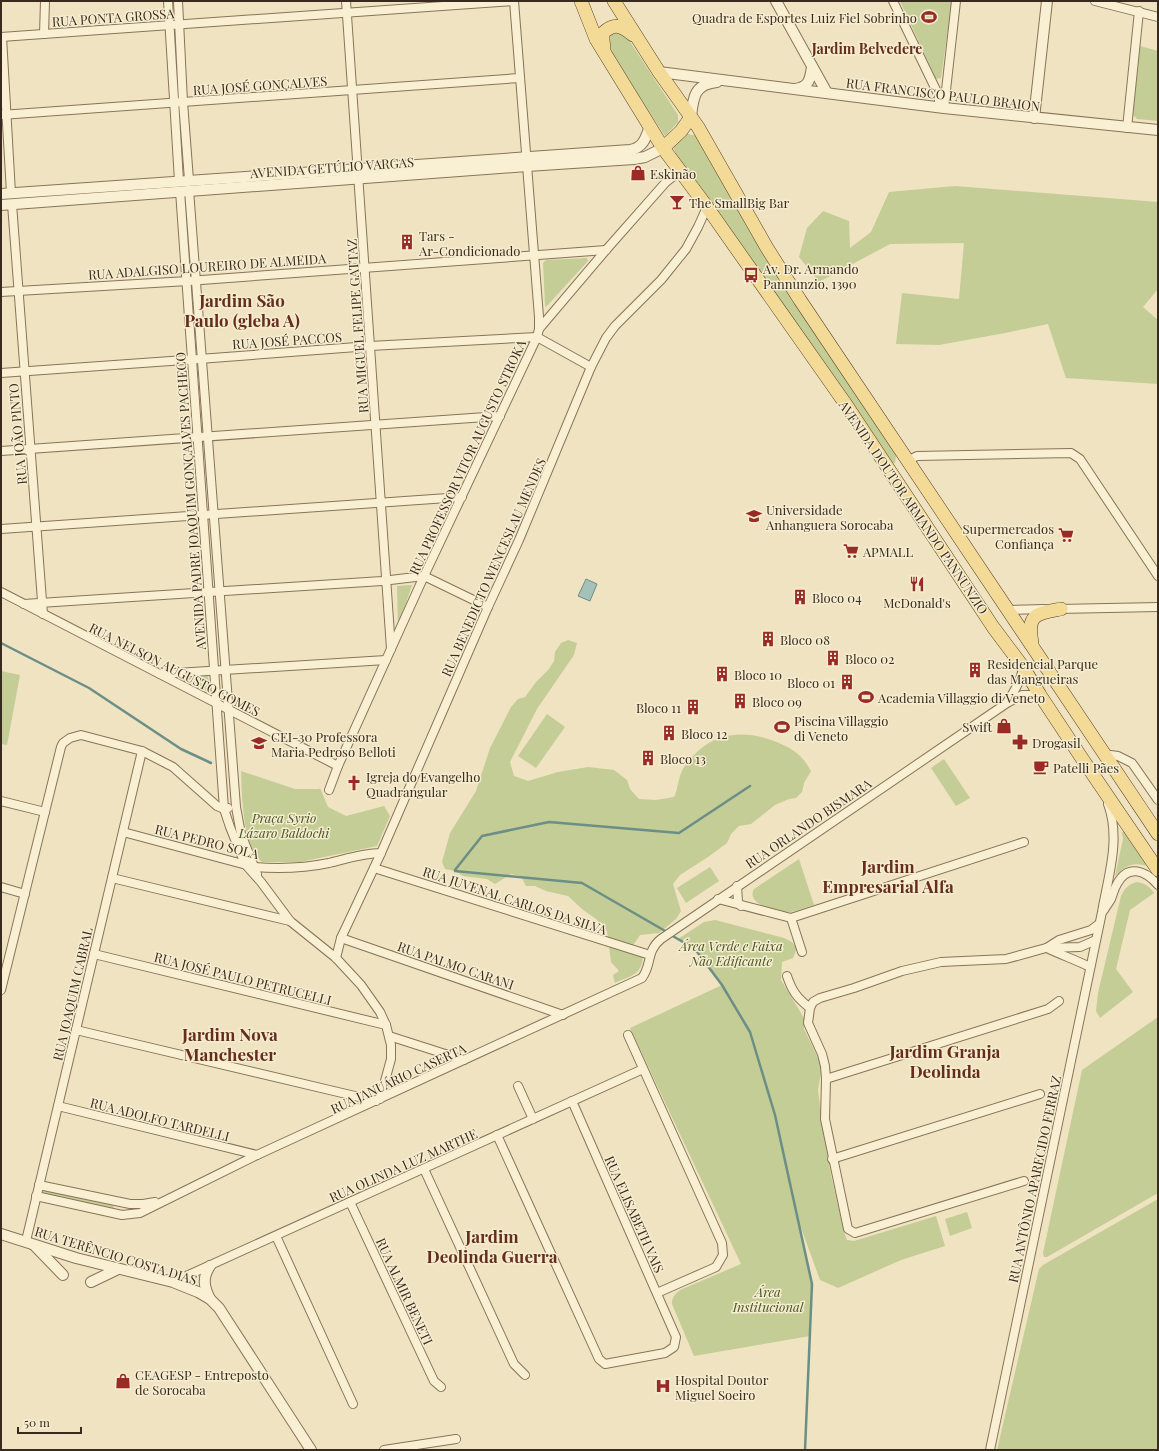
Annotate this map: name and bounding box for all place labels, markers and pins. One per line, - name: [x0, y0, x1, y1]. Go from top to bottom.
- sports icon: Quadra de Esportes Luiz Fiel Sobrinho: [920, 8, 938, 26]
- place label: Quadra de Esportes Luiz Fiel Sobrinho: [692, 9, 917, 26]
- shop icon: Eskinão: [629, 164, 647, 182]
- place label: Eskinão: [650, 165, 696, 182]
- bar icon: The SmallBig Bar: [668, 193, 686, 211]
- place label: The SmallBig Bar: [689, 194, 789, 211]
- place label: Tars - Ar-Condicionado: [418, 227, 520, 259]
- building icon: Tars - Ar-Condicionado: [398, 233, 416, 251]
- place label: Av. Dr. Armando Pannunzio, 1390: [762, 260, 859, 292]
- bus stop icon: Av. Dr. Armando Pannunzio, 1390: [742, 266, 760, 284]
- place label: Universidade Anhanguera Sorocaba: [765, 501, 894, 533]
- school or university icon: Universidade Anhanguera Sorocaba: [745, 507, 763, 525]
- place label: Supermercados Confiança: [963, 520, 1055, 552]
- supermarket icon: Supermercados Confiança: [1057, 526, 1075, 544]
- supermarket icon: APMALL: [842, 542, 860, 560]
- place label: APMALL: [862, 543, 913, 560]
- restaurant icon: McDonald's: [908, 575, 926, 593]
- building icon: Bloco 04: [791, 588, 809, 606]
- place label: Bloco 04: [812, 589, 862, 606]
- place label: McDonald's: [883, 594, 951, 611]
- building icon: Bloco 08: [759, 630, 777, 648]
- place label: Bloco 08: [780, 631, 830, 648]
- building icon: Bloco 02: [824, 649, 842, 667]
- place label: Bloco 02: [845, 650, 894, 667]
- place label: Residencial Parque das Mangueiras: [987, 655, 1098, 687]
- building icon: Residencial Parque das Mangueiras: [966, 661, 984, 679]
- building icon: Bloco 10: [713, 665, 731, 683]
- place label: Bloco 10: [734, 666, 782, 683]
- building icon: Bloco 01: [838, 673, 856, 691]
- place label: Bloco 01: [787, 674, 835, 691]
- sports icon: Academia Villaggio di Veneto: [857, 688, 875, 706]
- place label: Academia Villaggio di Veneto: [877, 689, 1045, 706]
- building icon: Bloco 09: [731, 692, 749, 710]
- place label: Bloco 09: [752, 693, 802, 710]
- building icon: Bloco 11: [684, 698, 702, 716]
- place label: Bloco 11: [636, 699, 681, 716]
- place label: Piscina Villaggio di Veneto: [794, 712, 888, 744]
- shop icon: Swift: [995, 717, 1013, 735]
- sports icon: Piscina Villaggio di Veneto: [773, 718, 791, 736]
- place label: Swift: [962, 718, 992, 735]
- building icon: Bloco 12: [660, 724, 678, 742]
- place label: Bloco 12: [681, 725, 727, 742]
- place label: CEI-30 Professora Maria Pedroso Belloti: [271, 728, 396, 760]
- pharmacy icon: Drogasil: [1011, 733, 1029, 751]
- school or university icon: CEI-30 Professora Maria Pedroso Belloti: [250, 734, 268, 752]
- place label: Drogasil: [1032, 734, 1081, 751]
- building icon: Bloco 13: [639, 749, 657, 767]
- place label: Bloco 13: [660, 750, 706, 767]
- cafe icon: Patelli Pães: [1032, 758, 1050, 776]
- place label: Patelli Pães: [1053, 759, 1119, 776]
- place label: Igreja do Evangelho Quadrangular: [366, 768, 480, 800]
- church icon: Igreja do Evangelho Quadrangular: [345, 774, 363, 792]
- place label: CEAGESP - Entreposto de Sorocaba: [135, 1366, 269, 1398]
- place label: Hospital Doutor Miguel Soeiro: [675, 1371, 769, 1403]
- shop icon: CEAGESP - Entreposto de Sorocaba: [114, 1372, 132, 1390]
- hospital icon: Hospital Doutor Miguel Soeiro: [654, 1377, 672, 1395]

